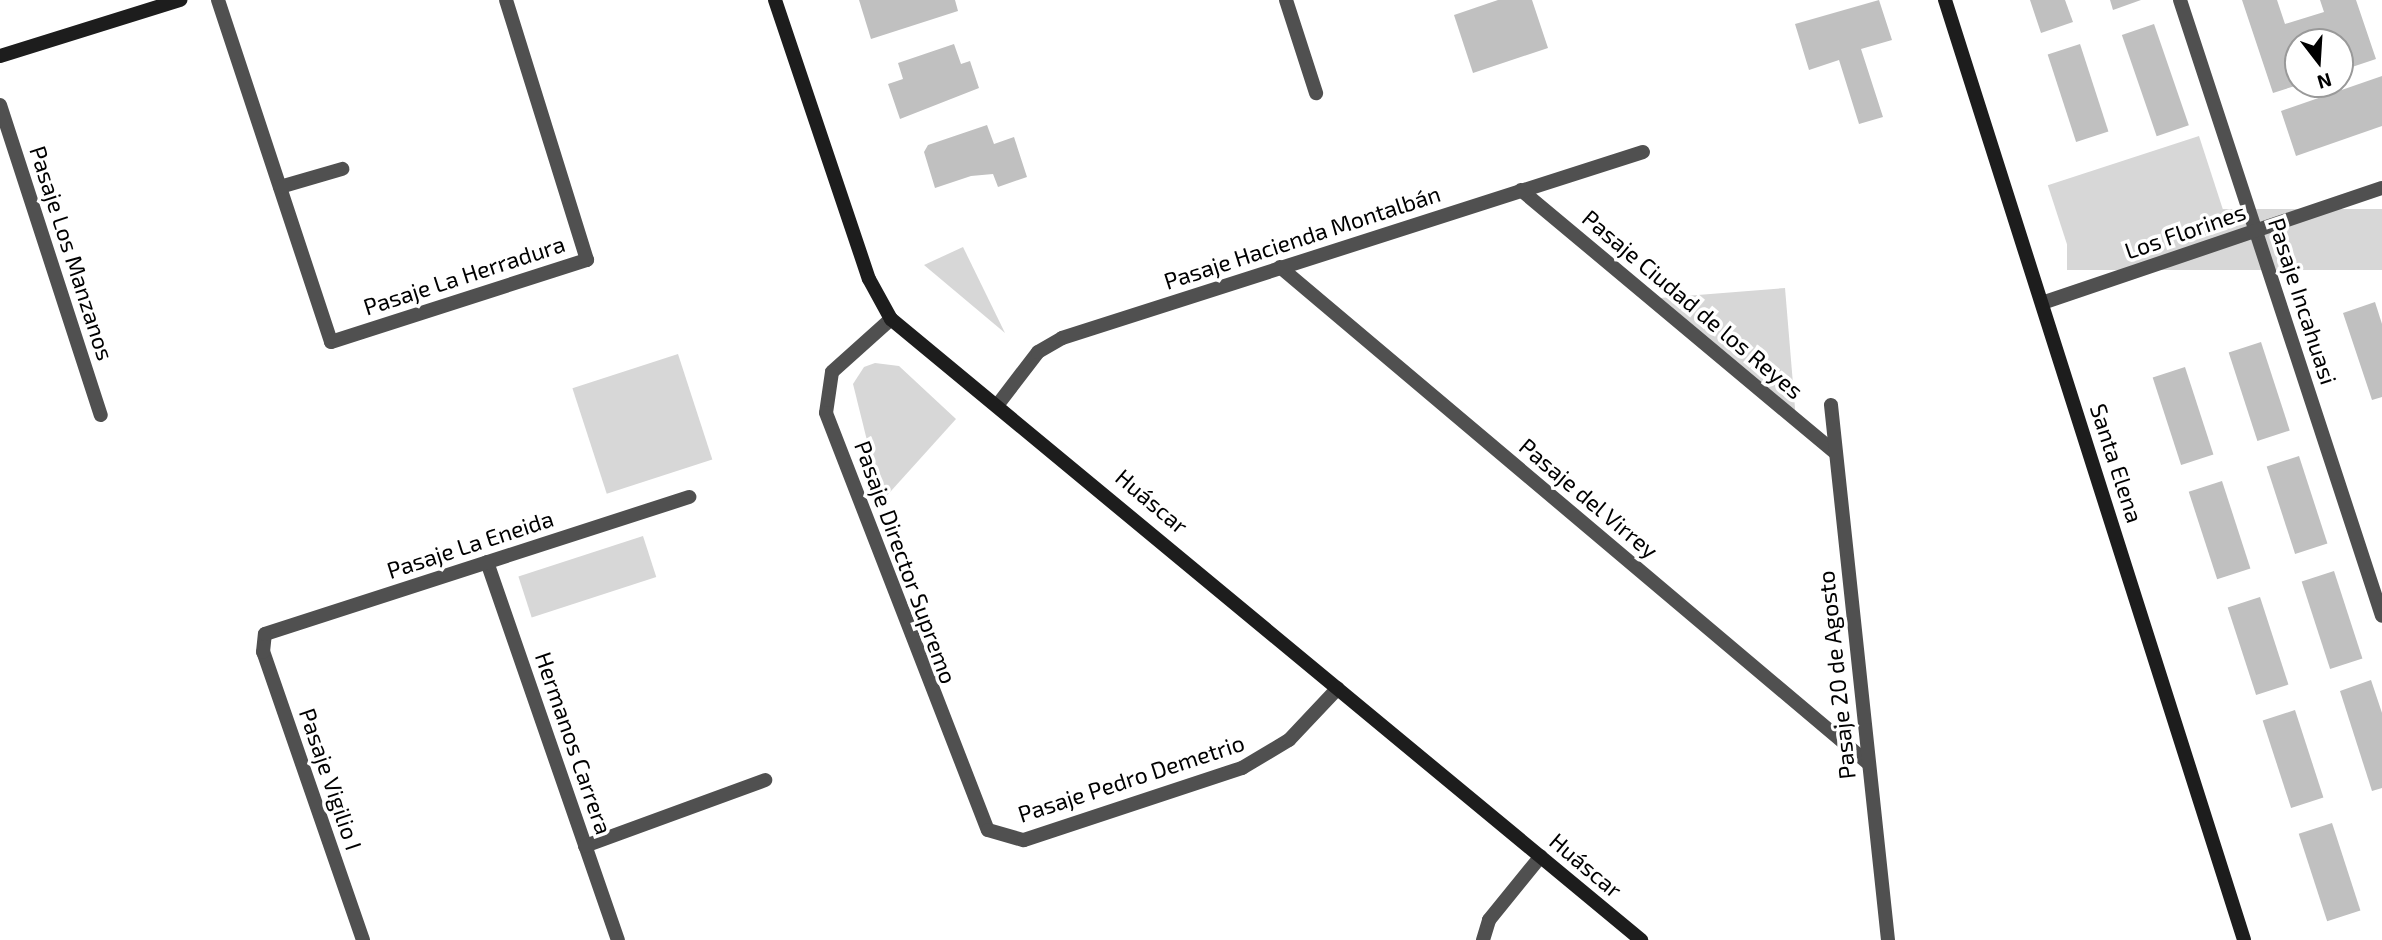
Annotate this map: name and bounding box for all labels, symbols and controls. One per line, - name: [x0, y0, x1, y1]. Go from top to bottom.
- north arrow: [2284, 28, 2354, 98]
- text: N: [2315, 69, 2335, 95]
- street label: Pasaje Los Manzanos: [24, 142, 120, 364]
- street label: Pasaje Hacienda Montalbán: [1160, 179, 1444, 295]
- street label: Los Florines: [2121, 197, 2249, 265]
- street label: Pasaje Ciudad de los Reyes: [1577, 204, 1809, 404]
- street label: Pasaje Incahuasi: [2263, 214, 2343, 388]
- street label: Pasaje La Herradura: [360, 229, 568, 321]
- street label: Santa Elena: [2085, 400, 2149, 526]
- street label: Pasaje del Virrey: [1514, 432, 1664, 564]
- street label: Pasaje Director Supremo: [849, 436, 963, 688]
- street label: Huáscar: [1110, 463, 1194, 539]
- street label: Pasaje La Eneida: [383, 504, 557, 584]
- street label: Pasaje 20 de Agosto: [1811, 569, 1861, 781]
- street label: Hermanos Carrera: [530, 648, 618, 838]
- street label: Pasaje Vigilio I: [294, 704, 368, 854]
- street label: Pasaje Pedro Demetrio: [1014, 728, 1248, 828]
- street label: Huáscar: [1544, 827, 1628, 903]

